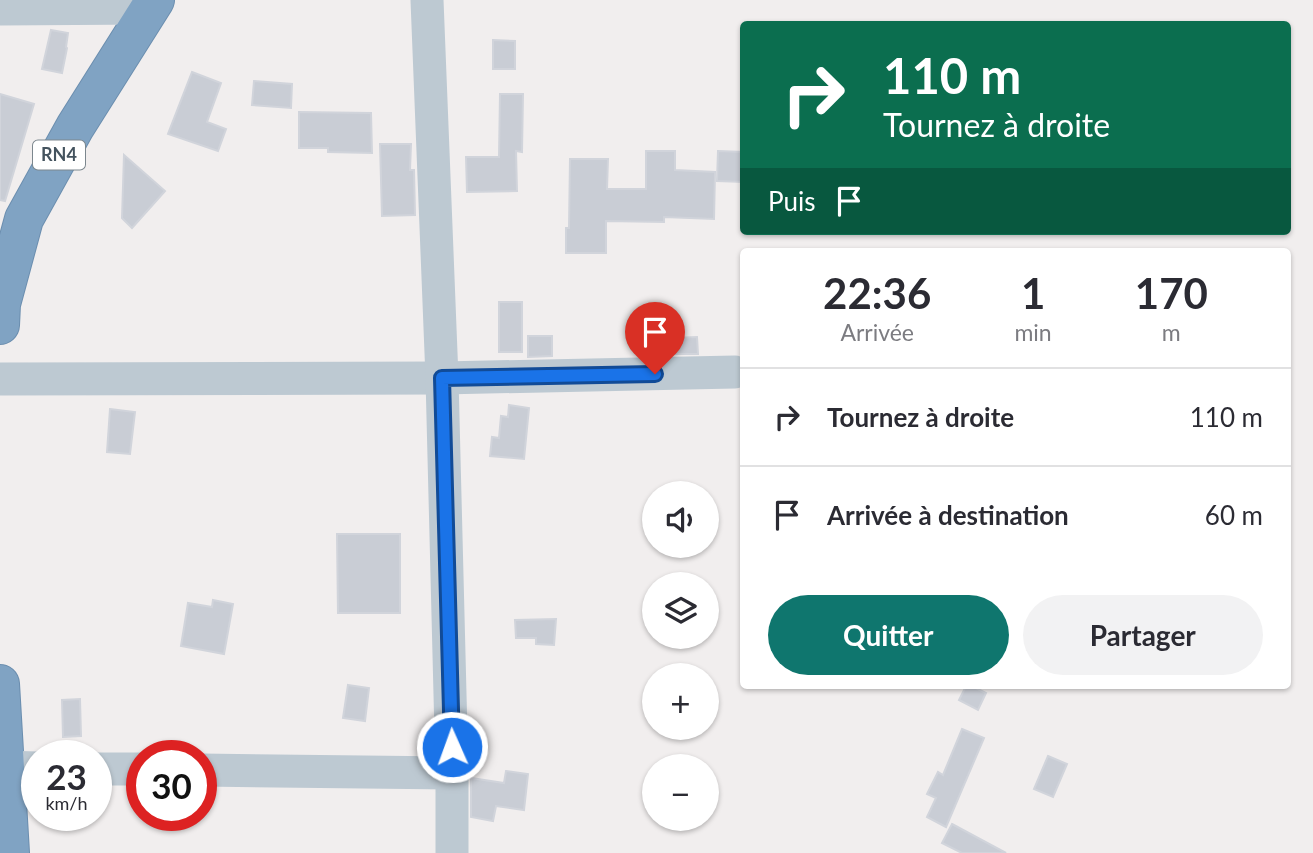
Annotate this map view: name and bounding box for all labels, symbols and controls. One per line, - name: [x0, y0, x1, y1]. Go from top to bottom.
- text: 110 m: [883, 46, 1021, 104]
- icon: right: [768, 49, 859, 140]
- text: Tournez à droite: [883, 105, 1110, 144]
- road number: RN4: [33, 140, 85, 170]
- icon: arrive: [830, 182, 868, 220]
- text: Puis: [768, 185, 816, 217]
- text: 22:36: [823, 268, 931, 318]
- text: 1: [1021, 268, 1045, 318]
- text: 170: [1135, 268, 1208, 318]
- pin: [625, 302, 685, 374]
- icon: arrive: [636, 313, 674, 351]
- text: Arrivée: [840, 318, 914, 346]
- text: min: [1014, 318, 1052, 346]
- text: m: [1162, 318, 1181, 346]
- icon: right: [768, 398, 806, 436]
- text: Tournez à droite: [827, 401, 1014, 433]
- text: 110 m: [1190, 401, 1263, 433]
- map controls: [642, 481, 719, 831]
- button: sound: [642, 481, 719, 558]
- icon: arrive: [768, 496, 806, 534]
- text: Arrivée à destination: [827, 499, 1069, 531]
- text: 60 m: [1205, 499, 1263, 531]
- button: layers: [642, 572, 719, 649]
- button: Quitter: [768, 595, 1009, 675]
- button: Partager: [1023, 595, 1263, 675]
- button: +: [642, 663, 719, 740]
- position arrow: [415, 710, 489, 784]
- speed limit sign: 30: [126, 740, 217, 831]
- button: −: [642, 754, 719, 831]
- text: 23: [46, 755, 87, 797]
- text: km/h: [45, 792, 88, 814]

